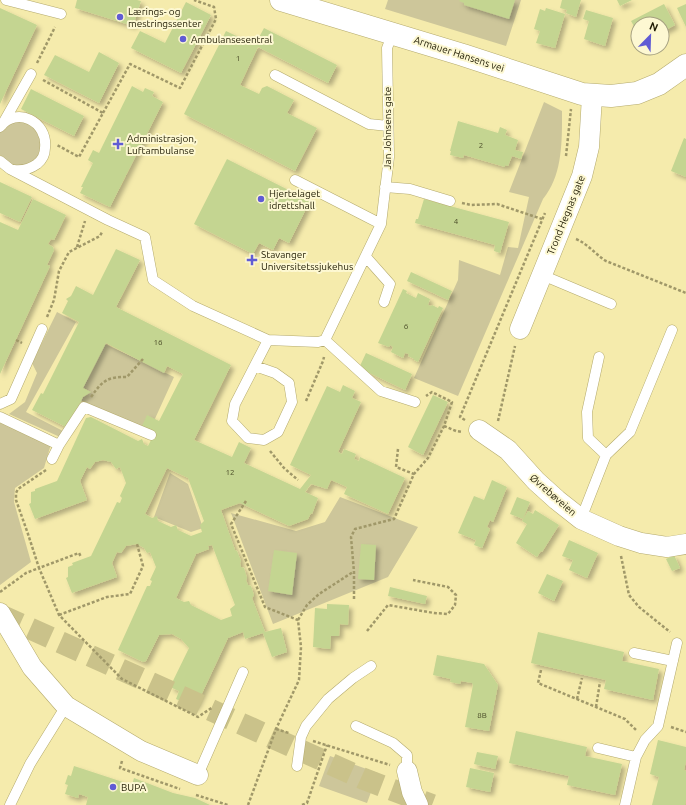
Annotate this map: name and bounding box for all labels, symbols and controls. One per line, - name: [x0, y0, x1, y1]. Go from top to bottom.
- place label: Lærings- og mestringssenter: [128, 6, 201, 29]
- marker: Lærings- og mestringssenter: [115, 12, 125, 22]
- north arrow: [630, 16, 670, 56]
- text: N: [648, 20, 660, 34]
- marker: Ambulansesentral: [178, 34, 188, 44]
- place label: Ambulansesentral: [191, 34, 272, 45]
- street label: Armauer Hansens vei: [413, 34, 505, 74]
- house number: 1: [236, 54, 240, 63]
- street label: Jan Johnsens gate: [382, 87, 393, 169]
- place label: Administrasjon, Luftambulanse: [127, 133, 197, 156]
- marker: Administrasjon, Luftambulanse: [112, 138, 124, 150]
- house number: 2: [479, 141, 483, 150]
- street label: Trond Hegnas gate: [545, 174, 587, 256]
- place label: Hjertelaget idrettshall: [269, 188, 320, 211]
- marker: Hjertelaget idrettshall: [256, 194, 266, 204]
- house number: 4: [454, 217, 459, 226]
- place label: Stavanger Universitetssjukehus: [261, 249, 353, 272]
- marker: Stavanger Universitetssjukehus: [246, 254, 258, 266]
- house number: 6: [404, 322, 409, 331]
- house number: 16: [153, 338, 163, 347]
- house number: 12: [225, 468, 235, 477]
- street label: Øvrebøveien: [528, 472, 578, 518]
- house number: 8B: [477, 711, 487, 720]
- marker: BUPA: [108, 782, 118, 792]
- place label: BUPA: [121, 782, 147, 793]

